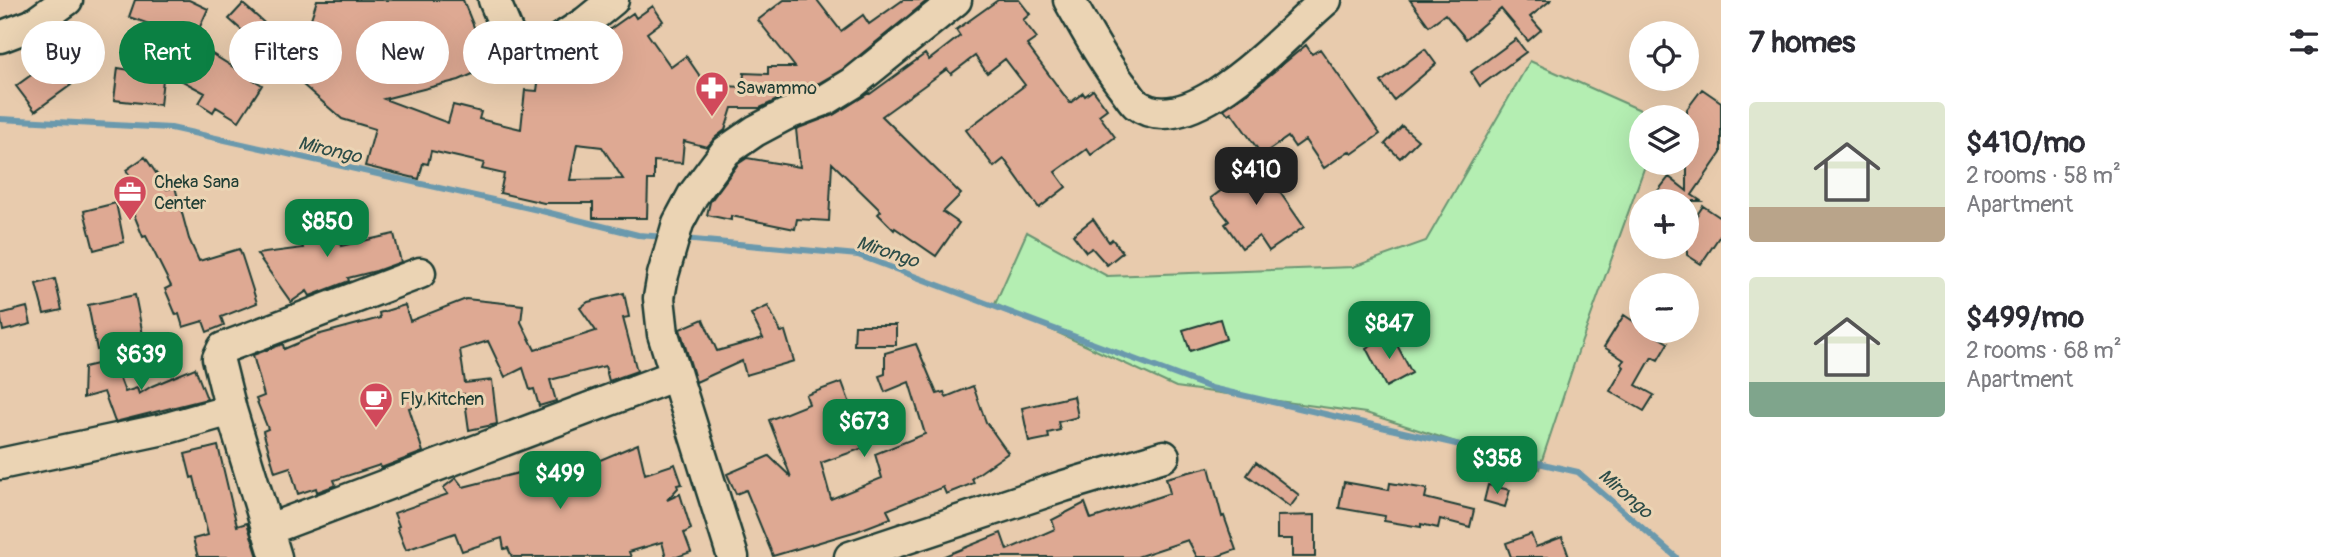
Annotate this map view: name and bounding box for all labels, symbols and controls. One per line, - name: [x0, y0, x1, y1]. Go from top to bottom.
- chip: Buy: [21, 21, 105, 84]
- chip: Rent: [119, 21, 215, 84]
- chip: Filters: [229, 21, 342, 84]
- chip: New: [356, 21, 449, 84]
- chip: Apartment: [463, 21, 623, 84]
- map controls: [1629, 21, 1699, 343]
- button: locate: [1629, 21, 1699, 91]
- icon: filters: [2285, 23, 2323, 61]
- text: 7 homes: [1749, 24, 1856, 61]
- pharmacy icon: Sawammo: [693, 69, 731, 118]
- place label: Sawammo: [736, 77, 817, 100]
- button: layers: [1629, 105, 1699, 175]
- text: $410/mo: [1966, 124, 2085, 161]
- icon: home: [1805, 130, 1889, 214]
- water label: Mirongo: [296, 131, 365, 169]
- pin: $410: [1215, 148, 1297, 207]
- text: $410: [1231, 155, 1281, 184]
- text: 2 rooms · 58 m²: [1966, 161, 2121, 190]
- place label: Cheka Sana Center: [154, 171, 239, 215]
- office icon: Cheka Sana Center: [111, 173, 149, 222]
- button: +: [1629, 189, 1699, 259]
- text: Apartment: [1966, 190, 2073, 219]
- pin: $850: [286, 200, 368, 259]
- text: $850: [301, 207, 353, 236]
- water label: Mirongo: [854, 231, 924, 274]
- button: −: [1629, 273, 1699, 343]
- text: $499/mo: [1966, 299, 2084, 336]
- pin: $847: [1348, 302, 1430, 361]
- icon: home: [1805, 305, 1889, 389]
- text: $847: [1364, 309, 1414, 338]
- pin: $639: [100, 332, 182, 392]
- text: 2 rooms · 68 m²: [1966, 336, 2122, 365]
- text: $639: [116, 340, 166, 369]
- text: Apartment: [1966, 365, 2073, 394]
- cafe icon: Fly Kitchen: [357, 380, 395, 429]
- place label: Fly Kitchen: [400, 388, 484, 411]
- pin: $673: [823, 400, 905, 459]
- text: $673: [839, 407, 889, 436]
- pin: $358: [1456, 436, 1538, 496]
- text: $358: [1472, 444, 1522, 473]
- pin: $499: [519, 452, 601, 511]
- text: $499: [535, 459, 585, 488]
- water label: Mirongo: [1593, 464, 1659, 525]

